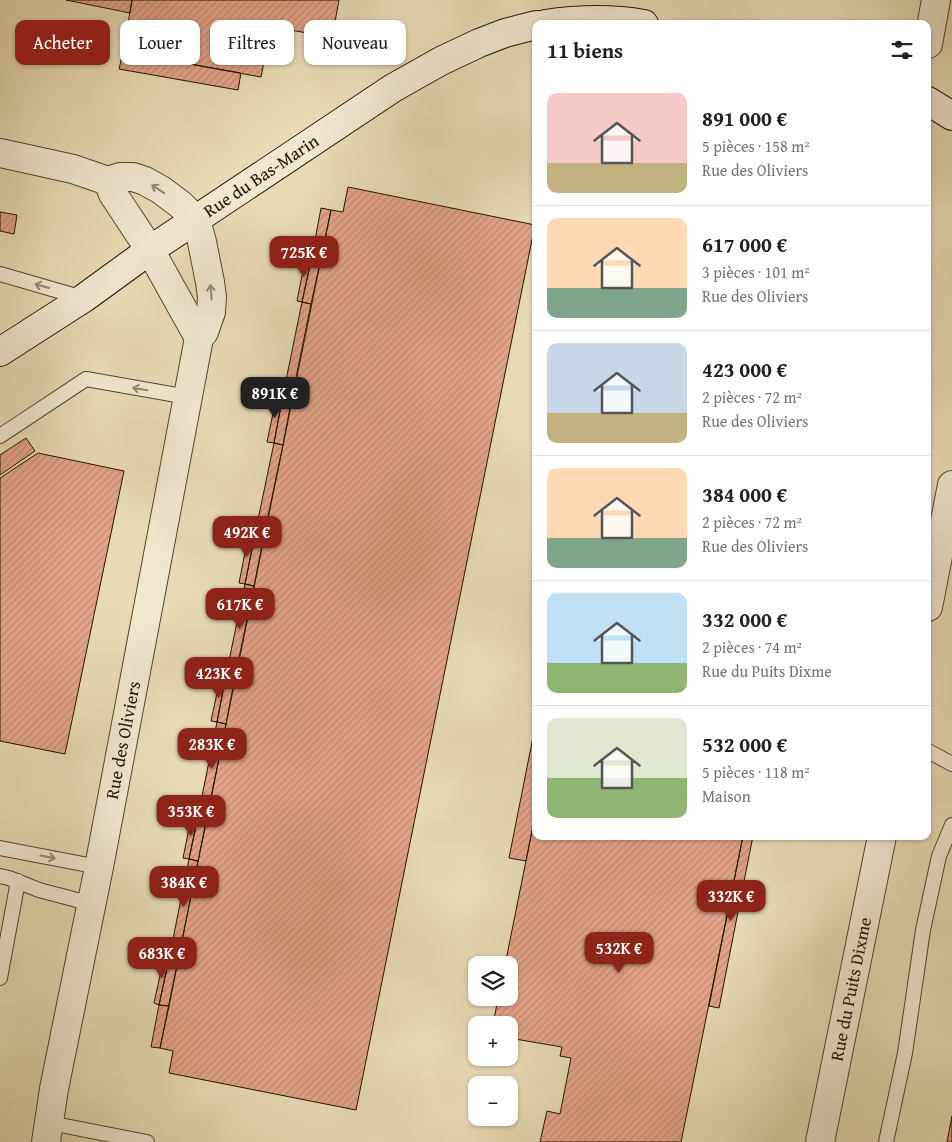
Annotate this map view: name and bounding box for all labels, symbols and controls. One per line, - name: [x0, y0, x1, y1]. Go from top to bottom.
- chip: Acheter: [15, 20, 110, 65]
- chip: Louer: [120, 20, 200, 65]
- chip: Filtres: [210, 20, 294, 65]
- chip: Nouveau: [304, 20, 406, 65]
- text: 11 biens: [547, 35, 623, 66]
- icon: filters: [888, 36, 916, 64]
- text: 891 000 €: [702, 103, 787, 134]
- icon: home: [587, 113, 647, 173]
- street label: Rue du Bas-Marin: [198, 127, 324, 224]
- text: 5 pièces · 158 m²: [702, 134, 810, 158]
- text: Rue des Oliviers: [702, 158, 808, 182]
- one-way arrow: [152, 183, 166, 193]
- text: 617 000 €: [702, 229, 787, 260]
- pin: 725K €: [263, 236, 345, 278]
- icon: home: [587, 238, 647, 298]
- text: 725K €: [281, 240, 327, 264]
- text: 3 pièces · 101 m²: [702, 260, 810, 284]
- one-way arrow: [34, 281, 50, 290]
- one-way arrow: [206, 284, 216, 300]
- text: Rue des Oliviers: [702, 284, 808, 308]
- text: 423 000 €: [702, 354, 787, 385]
- icon: home: [587, 363, 647, 423]
- pin: 891K €: [234, 376, 316, 419]
- text: 891K €: [252, 381, 298, 405]
- one-way arrow: [132, 383, 148, 393]
- text: 2 pièces · 72 m²: [702, 385, 802, 409]
- text: Rue des Oliviers: [702, 409, 808, 433]
- text: 384 000 €: [702, 479, 787, 510]
- icon: home: [587, 488, 647, 548]
- text: 2 pièces · 72 m²: [702, 510, 802, 534]
- pin: 492K €: [206, 516, 288, 558]
- text: 492K €: [224, 520, 270, 544]
- text: Rue des Oliviers: [702, 534, 808, 558]
- pin: 617K €: [199, 588, 281, 630]
- text: 617K €: [217, 592, 263, 616]
- text: 332 000 €: [702, 604, 787, 635]
- icon: home: [587, 613, 647, 673]
- text: 2 pièces · 74 m²: [702, 635, 802, 659]
- pin: 423K €: [178, 656, 260, 699]
- text: Rue du Puits Dixme: [702, 659, 832, 683]
- text: 423K €: [196, 661, 242, 685]
- street label: Rue des Oliviers: [98, 679, 147, 801]
- pin: 283K €: [171, 728, 253, 770]
- text: 532 000 €: [702, 729, 787, 760]
- text: 283K €: [189, 732, 235, 756]
- icon: home: [587, 738, 647, 798]
- text: 5 pièces · 118 m²: [702, 760, 810, 784]
- text: Maison: [702, 784, 751, 808]
- pin: 353K €: [150, 794, 232, 837]
- text: 353K €: [168, 799, 214, 823]
- one-way arrow: [39, 853, 55, 863]
- pin: 384K €: [143, 866, 225, 908]
- text: 384K €: [161, 870, 207, 894]
- pin: 332K €: [690, 880, 772, 922]
- text: 332K €: [708, 884, 754, 908]
- street label: Rue du Puits Dixme: [823, 915, 878, 1063]
- pin: 532K €: [578, 932, 660, 974]
- pin: 683K €: [121, 936, 203, 979]
- text: 532K €: [596, 936, 642, 960]
- text: 683K €: [139, 941, 185, 965]
- map controls: [468, 956, 518, 1126]
- button: layers: [468, 956, 518, 1006]
- button: +: [468, 1016, 518, 1066]
- button: −: [468, 1076, 518, 1126]

